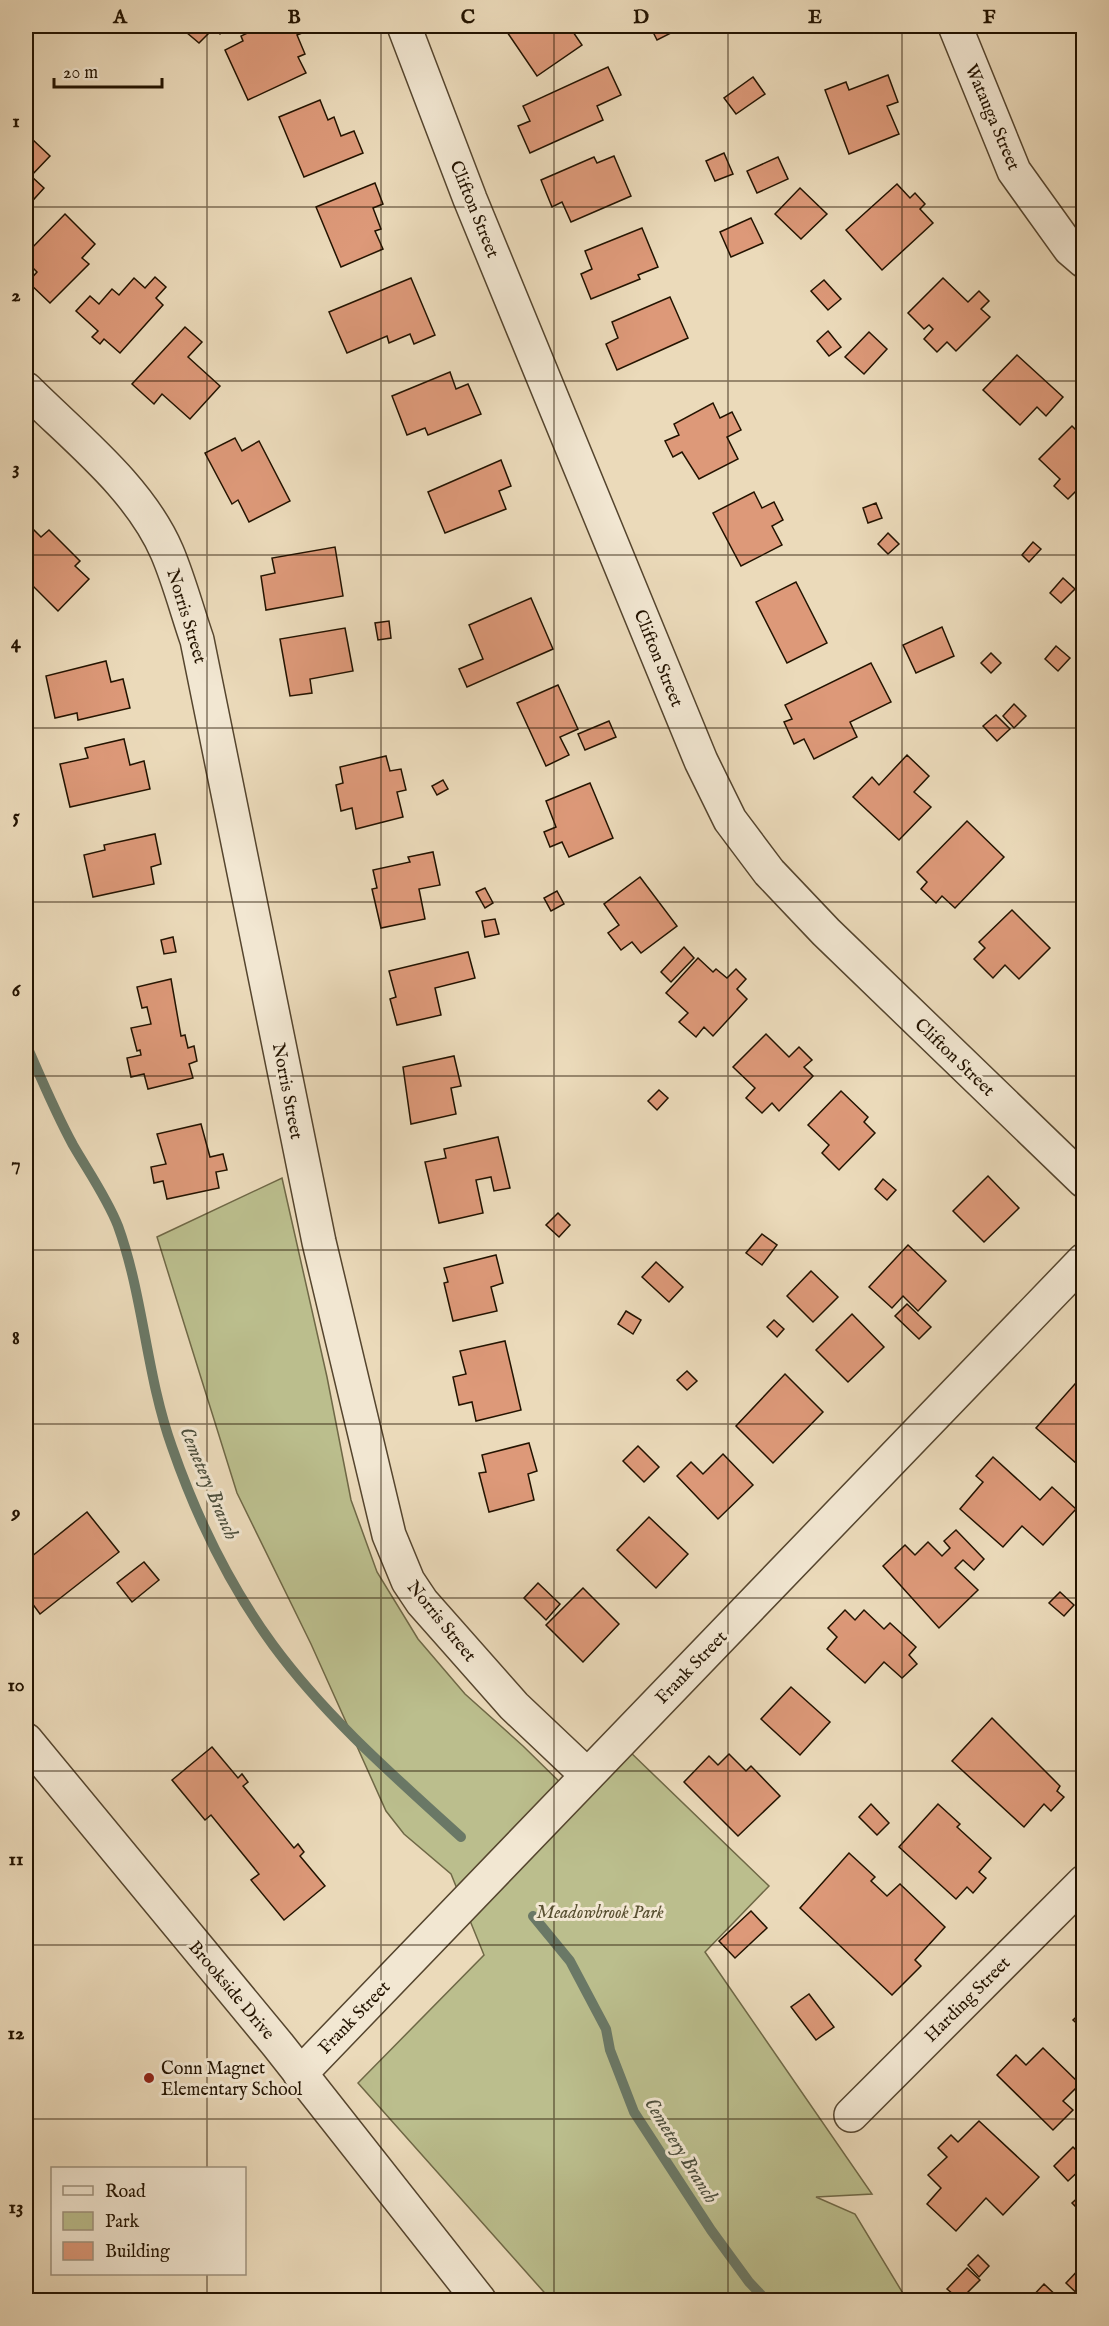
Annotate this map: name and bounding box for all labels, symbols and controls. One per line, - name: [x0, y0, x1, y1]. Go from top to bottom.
- text: A: [112, 5, 128, 30]
- text: B: [287, 5, 301, 30]
- text: C: [461, 5, 475, 30]
- text: D: [633, 5, 649, 30]
- text: E: [808, 5, 822, 30]
- text: F: [983, 5, 996, 30]
- scale bar: [54, 51, 162, 89]
- street label: Watauga Street: [959, 61, 1024, 174]
- text: 20 m: [63, 62, 98, 85]
- text: 1: [12, 109, 20, 134]
- street label: Clifton Street: [444, 157, 504, 262]
- text: 2: [11, 283, 21, 308]
- text: 3: [12, 456, 20, 481]
- street label: Norris Street: [160, 566, 211, 667]
- street label: Clifton Street: [628, 606, 688, 711]
- text: 4: [11, 630, 22, 655]
- text: 5: [12, 804, 20, 829]
- text: 6: [12, 978, 22, 1003]
- street label: Clifton Street: [909, 1014, 999, 1102]
- street label: Norris Street: [266, 1041, 307, 1141]
- text: 7: [11, 1152, 21, 1177]
- text: 8: [12, 1326, 20, 1351]
- water label: Cemetery Branch: [174, 1423, 244, 1544]
- text: 9: [11, 1500, 21, 1525]
- street label: Norris Street: [401, 1577, 481, 1667]
- street label: Frank Street: [651, 1626, 733, 1710]
- text: 10: [7, 1673, 25, 1698]
- text: 11: [9, 1847, 23, 1872]
- park label: Meadowbrook Park: [536, 1902, 664, 1925]
- street label: Brookside Drive: [183, 1937, 279, 2045]
- street label: Harding Street: [920, 1952, 1016, 2048]
- street label: Frank Street: [314, 1976, 396, 2060]
- text: 12: [8, 2021, 25, 2046]
- place label: Conn Magnet Elementary School: [161, 2058, 302, 2102]
- marker: Conn Magnet Elementary School: [142, 2071, 156, 2085]
- water label: Cemetery Branch: [638, 2093, 724, 2209]
- legend: [51, 2167, 246, 2275]
- text: Road: [105, 2181, 146, 2204]
- text: 13: [9, 2195, 23, 2220]
- text: Park: [105, 2211, 140, 2234]
- text: Building: [105, 2241, 170, 2264]

